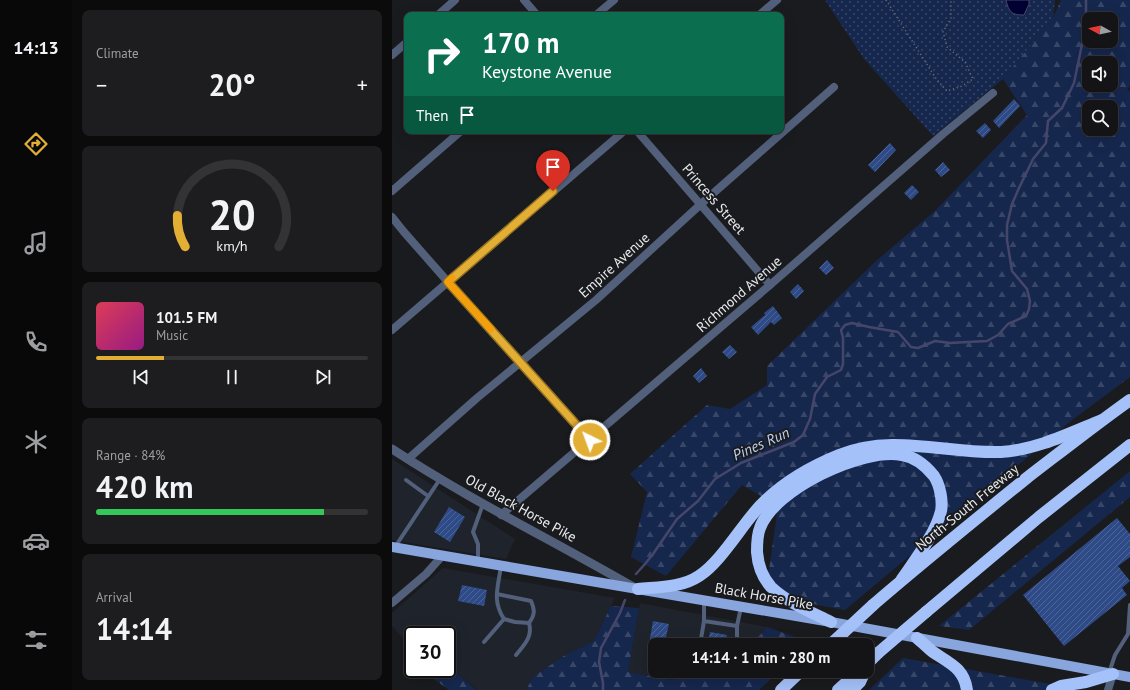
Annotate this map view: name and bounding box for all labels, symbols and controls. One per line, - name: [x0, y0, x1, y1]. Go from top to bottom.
- north arrow: [1082, 12, 1118, 48]
- map controls: [1082, 12, 1118, 136]
- text: 170 m: [482, 24, 559, 61]
- icon: right: [416, 28, 468, 80]
- text: 14:13: [13, 36, 59, 59]
- text: Climate: [96, 45, 139, 62]
- button: sound: [1082, 56, 1118, 92]
- text: Keystone Avenue: [482, 60, 612, 83]
- text: 20°: [208, 65, 256, 104]
- text: −: [96, 71, 107, 99]
- text: +: [357, 71, 368, 99]
- button: search: [1082, 100, 1118, 136]
- icon: arrive: [456, 104, 478, 126]
- text: Then: [416, 106, 448, 125]
- icon: directions: [22, 130, 50, 158]
- pin: [536, 150, 570, 191]
- icon: arrive: [542, 156, 564, 178]
- street label: Princess Street: [678, 160, 750, 238]
- text: 20: [208, 188, 256, 241]
- icon: music: [22, 229, 50, 257]
- street label: Empire Avenue: [575, 229, 653, 301]
- text: km/h: [216, 236, 248, 255]
- street label: Richmond Avenue: [693, 252, 785, 336]
- text: 101.5 FM: [156, 308, 217, 327]
- text: Music: [156, 327, 188, 344]
- icon: phone: [22, 328, 50, 356]
- icon: previous: [130, 366, 152, 388]
- icon: pause: [221, 366, 243, 388]
- icon: next: [312, 366, 334, 388]
- position arrow: [569, 419, 611, 461]
- water label: Pines Run: [729, 423, 792, 464]
- icon: climate: [22, 428, 50, 456]
- text: Range · 84%: [96, 447, 165, 464]
- street label: North-South Freeway: [912, 459, 1023, 554]
- text: 420 km: [96, 467, 194, 506]
- street label: Old Black Horse Pike: [462, 470, 580, 546]
- icon: car: [22, 527, 50, 555]
- street label: Black Horse Pike: [714, 579, 814, 613]
- text: Arrival: [96, 589, 132, 606]
- text: 14:14: [96, 609, 172, 648]
- icon: filters: [22, 626, 50, 654]
- speed limit sign: 30: [404, 626, 456, 678]
- text: 14:14 · 1 min · 280 m: [692, 648, 830, 667]

